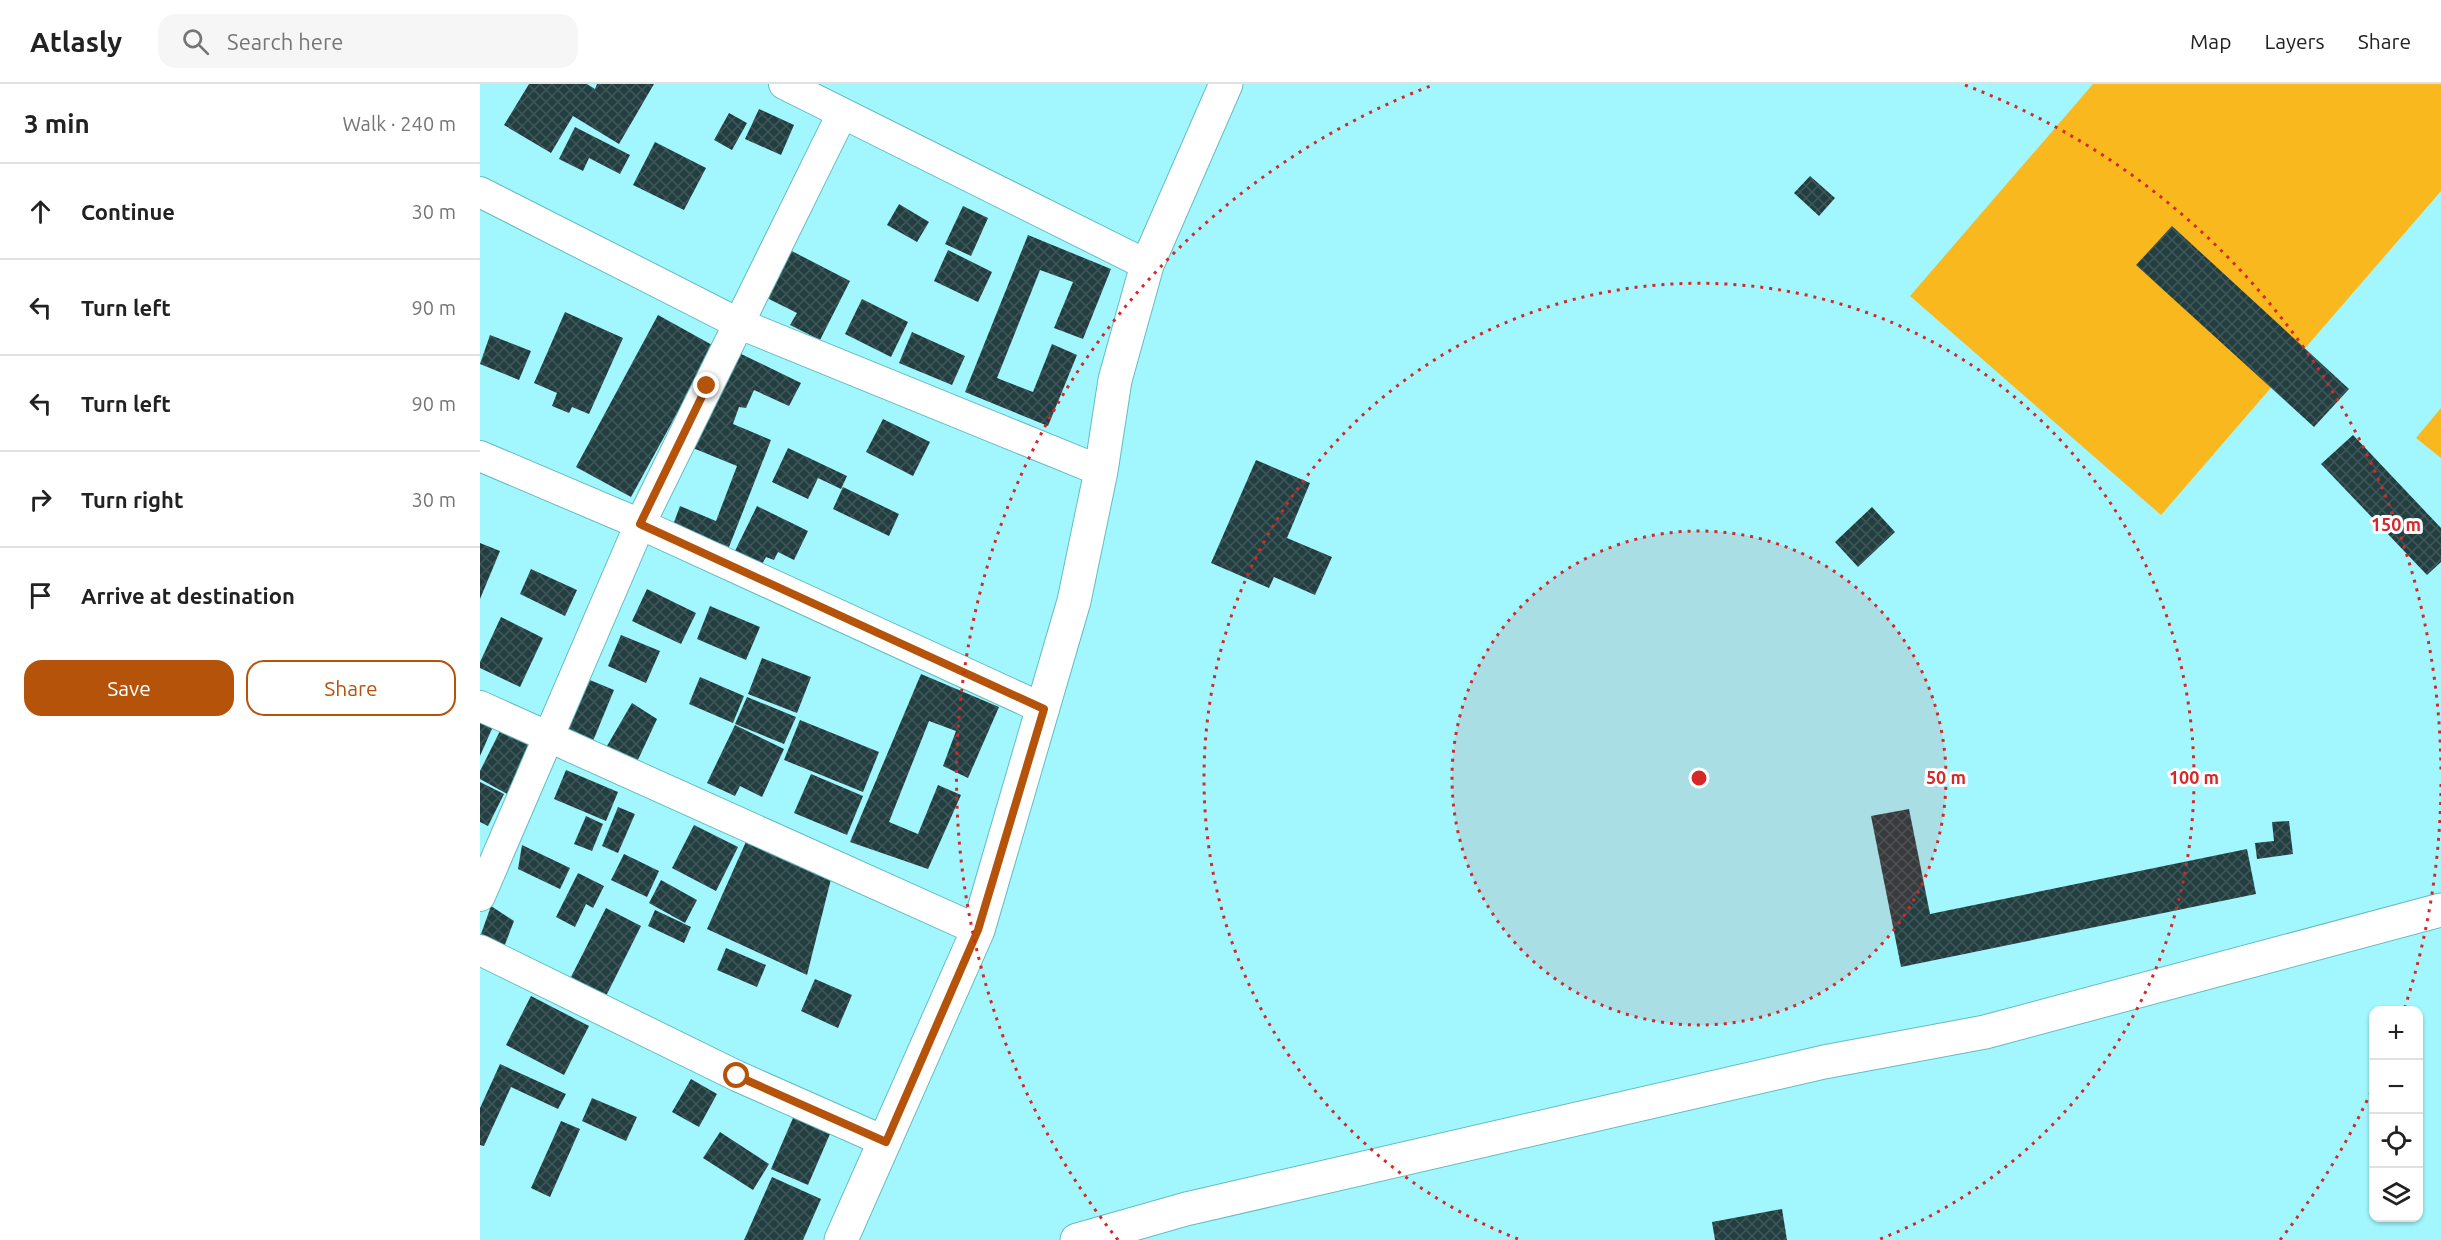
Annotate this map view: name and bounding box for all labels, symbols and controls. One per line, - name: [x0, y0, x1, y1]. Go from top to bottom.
- search box: [158, 14, 578, 68]
- icon: search: [179, 25, 212, 58]
- text: Atlasly: [30, 26, 122, 57]
- text: Search here: [227, 29, 343, 54]
- text: Map: [2190, 29, 2231, 53]
- text: Layers: [2264, 29, 2325, 53]
- text: Share: [2358, 29, 2411, 53]
- text: 3 min: [24, 109, 90, 138]
- text: Walk · 240 m: [343, 112, 456, 135]
- icon: ahead: [24, 195, 57, 228]
- text: Continue: [81, 199, 175, 224]
- text: 30 m: [412, 200, 456, 223]
- icon: left: [24, 291, 57, 324]
- text: Turn left: [81, 295, 171, 320]
- text: 90 m: [412, 296, 456, 319]
- route end: [693, 372, 719, 398]
- icon: left: [24, 387, 57, 420]
- text: Turn left: [81, 391, 171, 416]
- text: 90 m: [412, 392, 456, 415]
- icon: right: [24, 483, 57, 516]
- text: Turn right: [81, 487, 183, 512]
- text: 30 m: [412, 488, 456, 511]
- text: 150 m: [2371, 514, 2421, 534]
- icon: arrive: [24, 579, 57, 612]
- text: Arrive at destination: [81, 583, 295, 608]
- button: Save: [24, 660, 234, 716]
- button: Share: [246, 660, 456, 716]
- text: 50 m: [1926, 767, 1966, 787]
- text: 100 m: [2169, 767, 2219, 787]
- centre of rings: [1689, 768, 1709, 788]
- map controls: [2369, 1006, 2423, 1222]
- button: +: [2369, 1006, 2423, 1060]
- button: −: [2369, 1060, 2423, 1114]
- route start: [723, 1062, 749, 1088]
- button: locate: [2369, 1114, 2423, 1168]
- button: layers: [2369, 1168, 2423, 1222]

